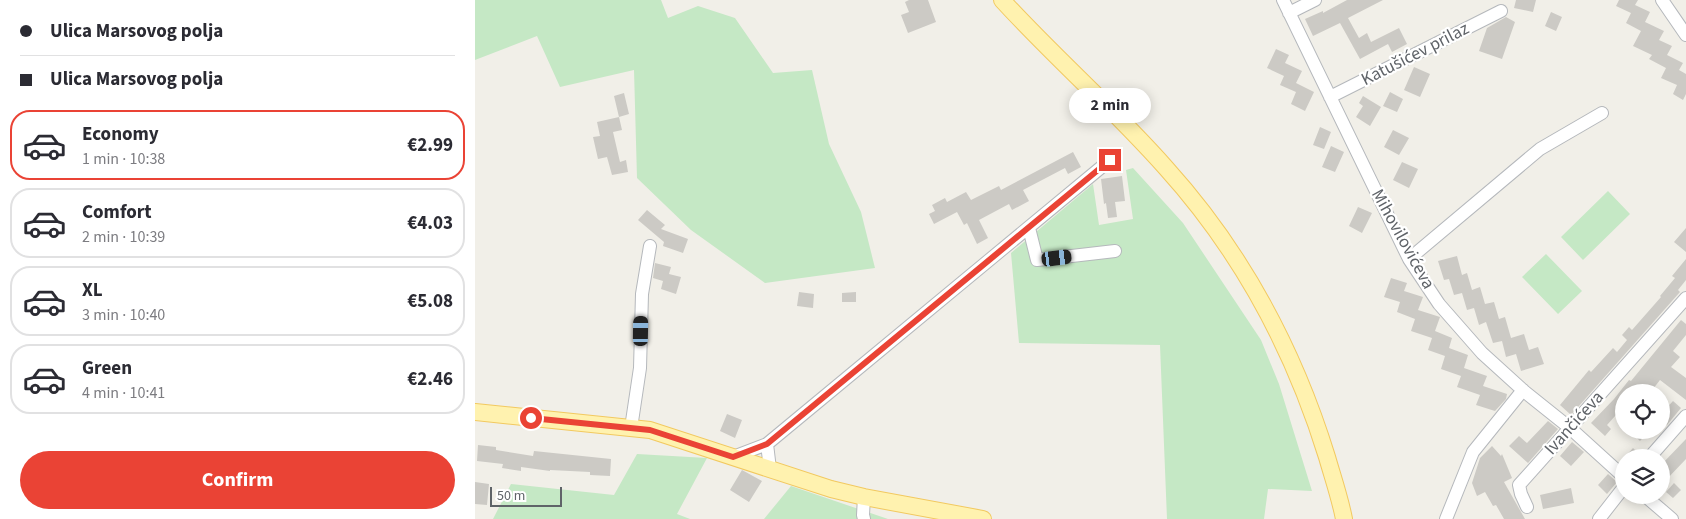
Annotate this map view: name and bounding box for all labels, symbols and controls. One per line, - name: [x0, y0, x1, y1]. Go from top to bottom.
- street label: Katušićev prilaz: [1357, 16, 1474, 92]
- text: Ulica Marsovog polja: [50, 18, 223, 45]
- text: Ulica Marsovog polja: [50, 66, 223, 93]
- callout: 2 min: [1069, 88, 1151, 122]
- text: 2 min: [1091, 94, 1129, 116]
- text: Economy: [82, 121, 159, 148]
- icon: car: [22, 123, 67, 168]
- text: €2.99: [407, 132, 453, 159]
- text: 1 min · 10:38: [82, 148, 165, 170]
- route end: [1099, 149, 1121, 171]
- street label: Mihovilovićeva: [1365, 184, 1441, 294]
- text: Comfort: [82, 199, 152, 226]
- icon: car: [22, 201, 67, 246]
- text: €4.03: [407, 210, 453, 237]
- text: 2 min · 10:39: [82, 226, 165, 248]
- car: [1041, 249, 1072, 267]
- text: XL: [82, 277, 103, 304]
- icon: car: [22, 279, 67, 324]
- text: €5.08: [407, 288, 453, 315]
- text: 3 min · 10:40: [82, 304, 165, 326]
- car: [633, 316, 648, 346]
- text: Green: [82, 355, 132, 382]
- icon: car: [22, 357, 67, 402]
- text: €2.46: [407, 366, 453, 393]
- text: 4 min · 10:41: [82, 382, 165, 404]
- map controls: [1615, 384, 1670, 504]
- button: locate: [1615, 384, 1670, 439]
- street label: Ivančićeva: [1539, 386, 1609, 460]
- route start: [520, 407, 542, 429]
- button: layers: [1615, 449, 1670, 504]
- button: Confirm: [20, 451, 455, 509]
- scale bar: [490, 484, 563, 507]
- text: 50 m: [497, 486, 525, 506]

